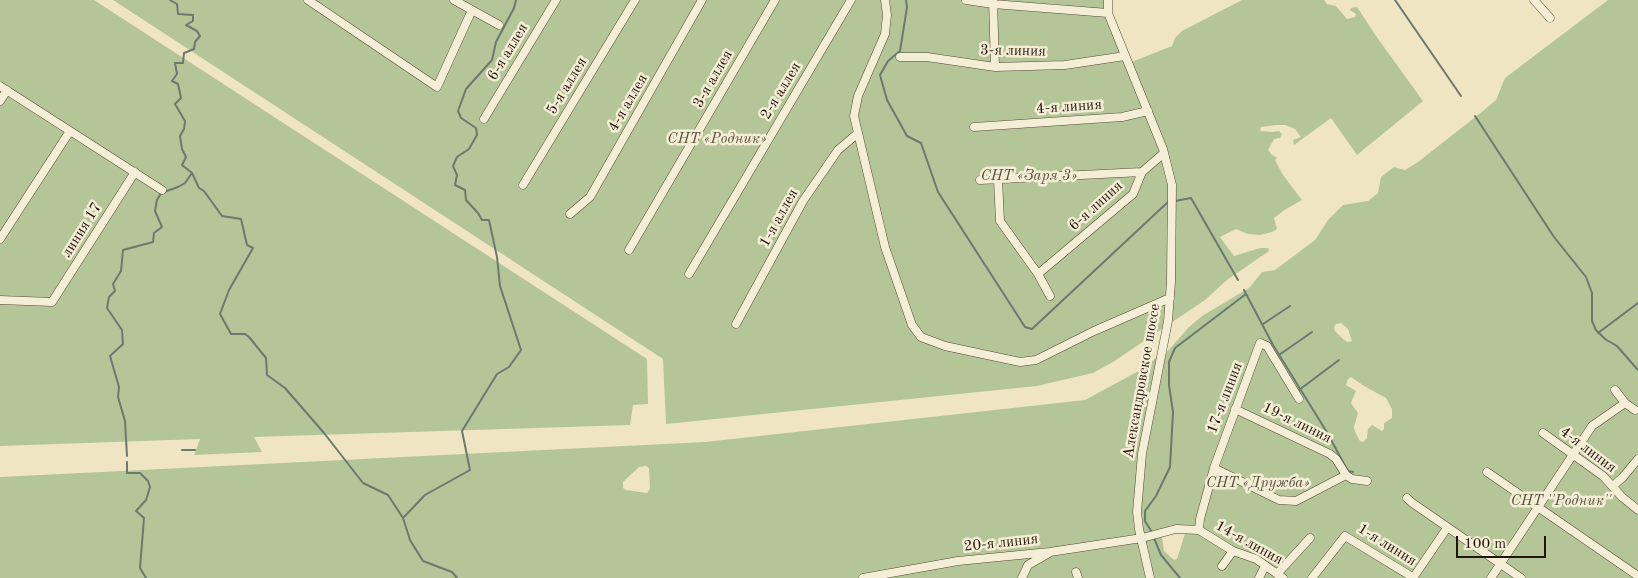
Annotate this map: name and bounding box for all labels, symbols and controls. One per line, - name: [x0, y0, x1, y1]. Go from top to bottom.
- street label: 6-я аллея: [484, 20, 532, 84]
- street label: 3-я линия: [980, 41, 1046, 61]
- street label: 3-я аллея: [689, 47, 737, 111]
- street label: 5-я аллея: [543, 54, 591, 118]
- street label: 2-я аллея: [757, 59, 805, 123]
- street label: 4-я аллея: [604, 71, 652, 135]
- street label: 4-я линия: [1035, 96, 1103, 118]
- park label: СНТ «Родник»: [667, 130, 767, 148]
- park label: СНТ «Заря 3»: [981, 167, 1077, 185]
- street label: 6-я линия: [1065, 177, 1127, 235]
- street label: 1-я аллея: [756, 186, 802, 250]
- street label: линия 17: [58, 199, 106, 261]
- street label: Александровское шоссе: [1120, 302, 1164, 460]
- street label: 17-я линия: [1203, 360, 1247, 436]
- street label: 19-я линия: [1259, 399, 1335, 447]
- street label: 4-я линия: [1556, 423, 1620, 477]
- park label: СНТ «Дружба»: [1206, 474, 1310, 492]
- park label: СНТ ''Родник'': [1511, 492, 1611, 510]
- street label: 14-я линия: [1212, 517, 1286, 569]
- street label: 1-я линия: [1354, 520, 1420, 570]
- scale bar: [1458, 526, 1548, 558]
- street label: 20-я линия: [963, 530, 1039, 556]
- text: 100 m: [1464, 537, 1506, 552]

